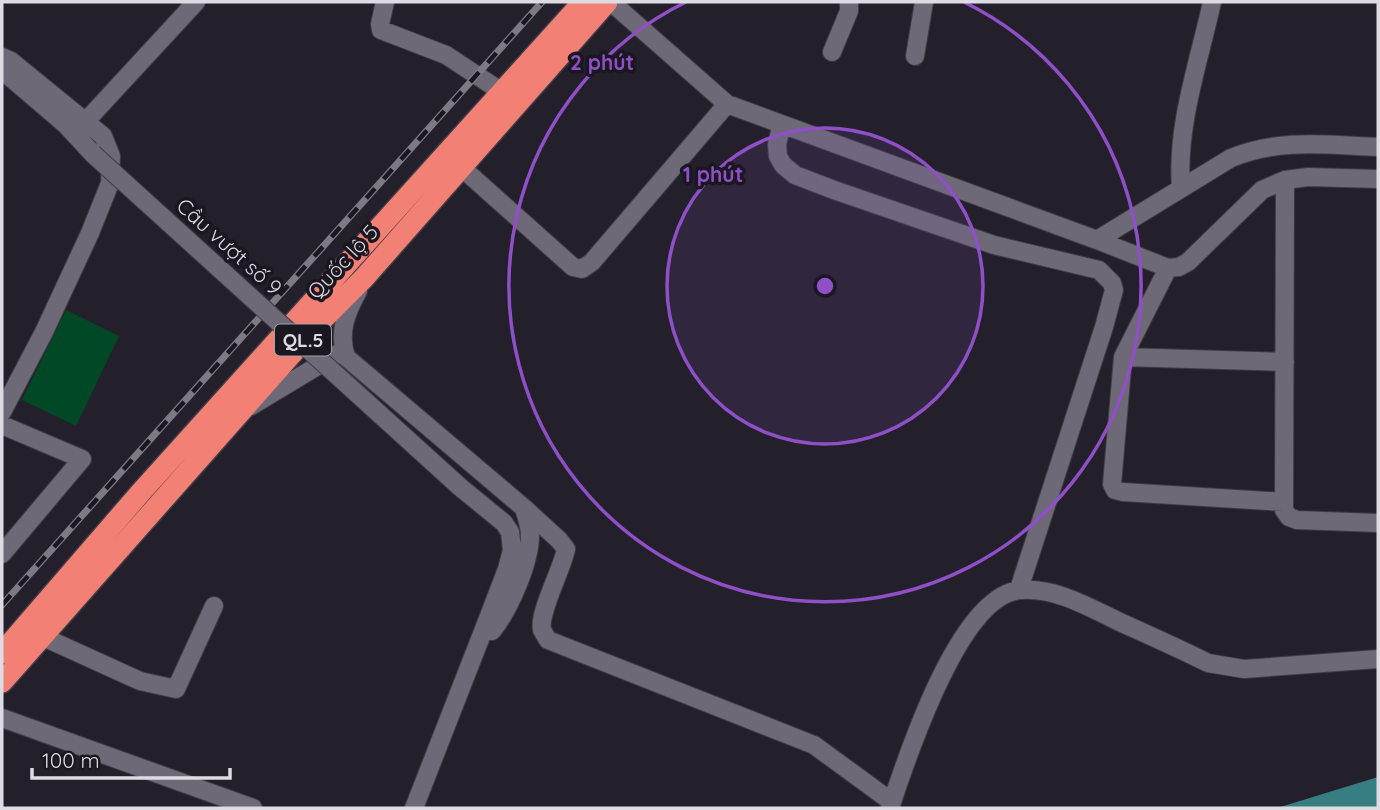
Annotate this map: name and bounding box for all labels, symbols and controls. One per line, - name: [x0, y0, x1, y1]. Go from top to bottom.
- text: 2 phút: [570, 49, 634, 75]
- text: 1 phút: [683, 161, 743, 187]
- street label: Cầu vượt số 9: [172, 192, 288, 300]
- street label: Quốc lộ 5: [301, 219, 383, 304]
- centre of rings: [813, 274, 837, 298]
- road number: QL.5: [275, 324, 331, 356]
- scale bar: [32, 736, 229, 780]
- text: 100 m: [42, 747, 100, 773]

